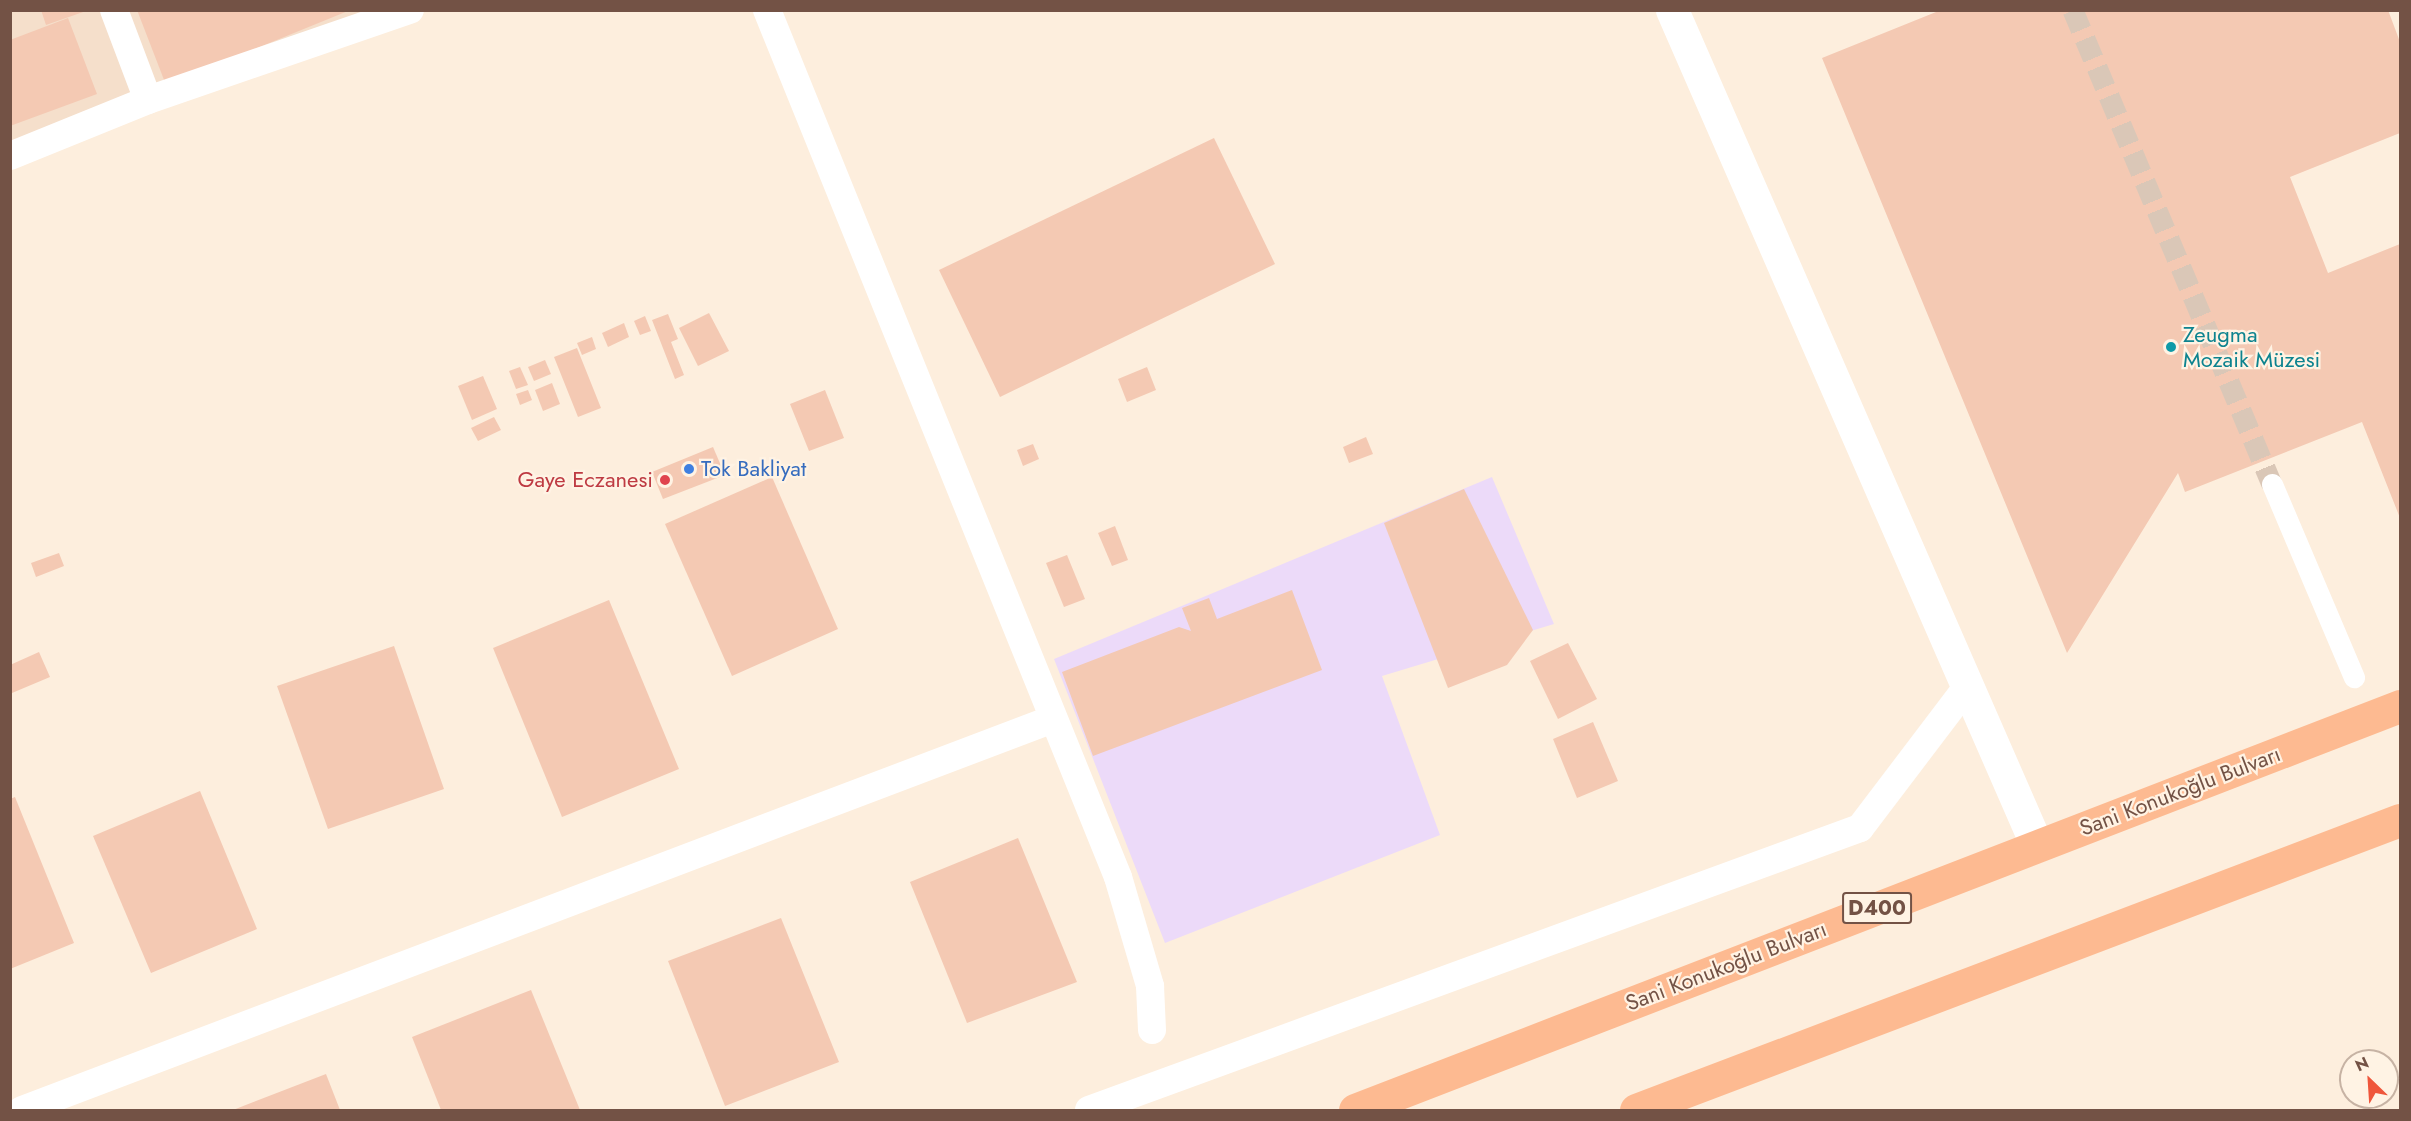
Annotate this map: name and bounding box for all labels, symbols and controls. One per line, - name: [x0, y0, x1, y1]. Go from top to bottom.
- place label: Zeugma Mozaik Müzesi: [2183, 321, 2320, 372]
- marker: Zeugma Mozaik Müzesi: [2164, 340, 2178, 354]
- place label: Tok Bakliyat: [701, 456, 806, 482]
- marker: Tok Bakliyat: [682, 462, 696, 476]
- place label: Gaye Eczanesi: [517, 467, 653, 493]
- marker: Gaye Eczanesi: [658, 473, 672, 487]
- street label: Sani Konukoğlu Bulvarı: [2076, 741, 2284, 841]
- road number: D400: [1841, 890, 1913, 926]
- street label: Sani Konukoğlu Bulvarı: [1622, 916, 1830, 1016]
- north arrow: [2339, 1049, 2399, 1109]
- text: N: [2351, 1051, 2373, 1077]

